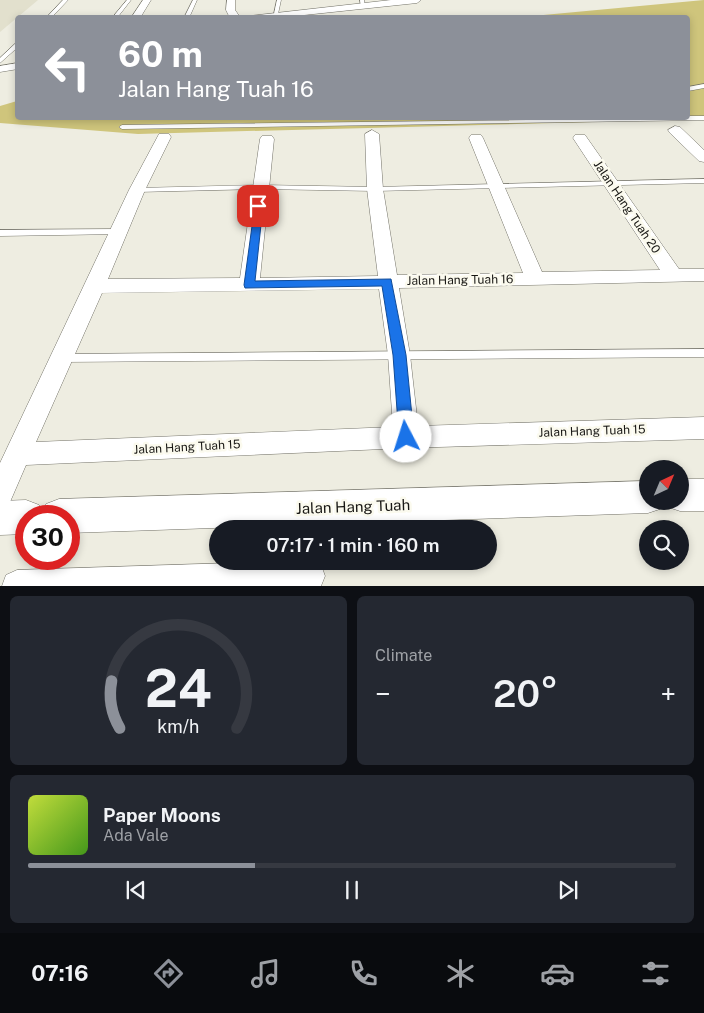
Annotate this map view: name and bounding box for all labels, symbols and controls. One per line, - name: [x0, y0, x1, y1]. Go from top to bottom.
- text: 60 m: [118, 34, 203, 75]
- icon: left: [35, 35, 100, 100]
- text: Jalan Hang Tuah 16: [118, 76, 314, 102]
- street label: Jalan Hang Tuah 20: [591, 158, 663, 256]
- pin: [237, 185, 279, 227]
- icon: arrive: [244, 192, 272, 220]
- street label: Jalan Hang Tuah 16: [407, 272, 513, 288]
- position arrow: [379, 410, 431, 462]
- street label: Jalan Hang Tuah 15: [538, 422, 646, 440]
- street label: Jalan Hang Tuah 15: [133, 437, 241, 457]
- north arrow: [639, 460, 689, 510]
- map controls: [639, 460, 689, 570]
- street label: Jalan Hang Tuah: [296, 496, 410, 517]
- speed limit sign: 30: [15, 505, 80, 570]
- button: search: [639, 520, 689, 570]
- text: 07:17 · 1 min · 160 m: [266, 534, 440, 556]
- text: Climate: [375, 646, 432, 665]
- text: 24: [145, 658, 212, 719]
- text: 20°: [493, 671, 558, 716]
- text: −: [375, 677, 391, 710]
- text: +: [660, 677, 676, 710]
- text: km/h: [157, 716, 200, 737]
- text: Paper Moons: [103, 804, 221, 826]
- text: Ada Vale: [103, 826, 168, 845]
- icon: previous: [122, 876, 150, 904]
- icon: pause: [338, 876, 366, 904]
- icon: next: [554, 876, 582, 904]
- icon: directions: [151, 956, 186, 991]
- icon: music: [248, 956, 283, 991]
- icon: phone: [346, 956, 381, 991]
- icon: climate: [443, 956, 478, 991]
- icon: car: [540, 956, 575, 991]
- icon: filters: [638, 956, 673, 991]
- text: 07:16: [31, 960, 89, 986]

